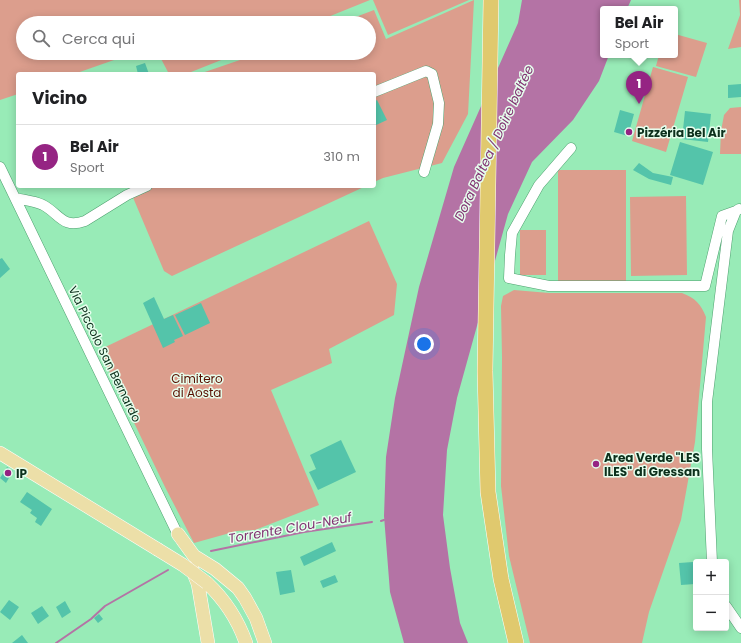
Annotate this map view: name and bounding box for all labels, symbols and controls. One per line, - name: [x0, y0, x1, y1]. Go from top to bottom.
- popup: [600, 6, 678, 58]
- text: Bel Air: [615, 12, 663, 33]
- search box: [16, 16, 376, 60]
- icon: search: [30, 27, 52, 49]
- text: Cerca qui: [62, 28, 135, 49]
- text: Sport: [615, 34, 649, 53]
- water label: Dora Baltea / Doire baltée: [450, 62, 538, 224]
- pin: 1: [626, 71, 652, 104]
- text: Vicino: [32, 86, 87, 110]
- place label: Pizzéria Bel Air: [637, 124, 726, 141]
- marker: Pizzéria Bel Air: [624, 127, 634, 137]
- text: Bel Air: [70, 136, 119, 157]
- text: 1: [43, 147, 47, 166]
- text: 310 m: [323, 147, 360, 166]
- text: Sport: [70, 158, 104, 177]
- street label: Via Piccolo San Bernardo: [65, 283, 146, 425]
- your location: [414, 334, 434, 354]
- park label: Cimitero di Aosta: [171, 370, 223, 401]
- place label: Area Verde "LES ILES" di Gressan: [604, 449, 700, 480]
- marker: Area Verde "LES ILES" di Gressan: [591, 459, 601, 469]
- place label: IP: [16, 465, 28, 482]
- marker: IP: [3, 468, 13, 478]
- water label: Torrente Clou-Neuf: [227, 508, 354, 548]
- map controls: [693, 559, 729, 631]
- button: +: [693, 559, 729, 595]
- button: −: [693, 595, 729, 631]

